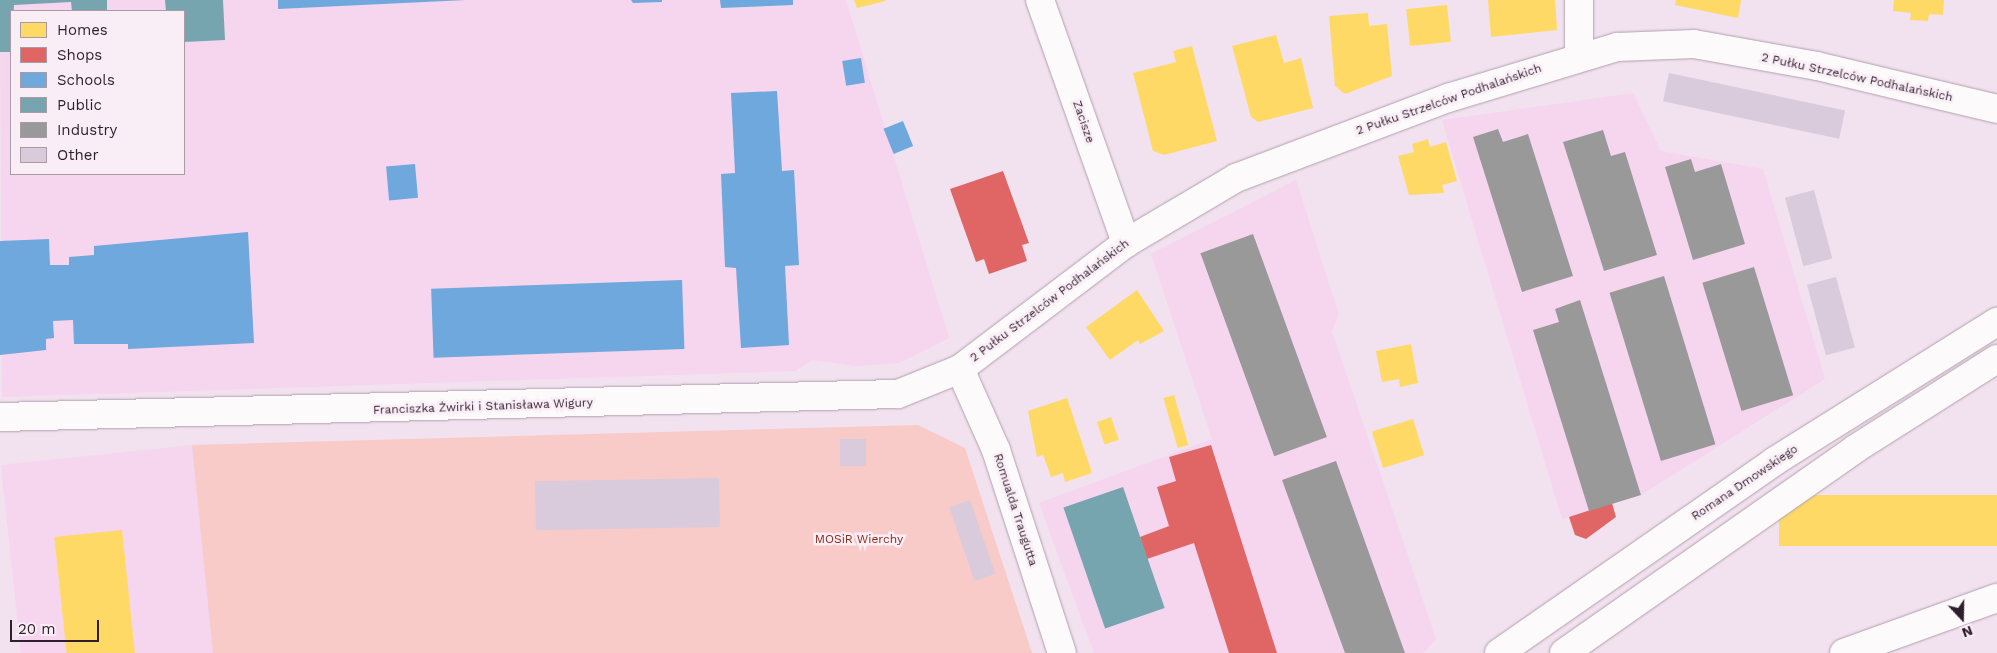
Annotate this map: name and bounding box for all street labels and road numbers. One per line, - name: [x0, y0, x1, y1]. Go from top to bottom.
- street label: 2 Pułku Strzelców Podhalańskich: [1760, 51, 1954, 105]
- street label: 2 Pułku Strzelców Podhalańskich: [1354, 61, 1544, 139]
- street label: Zacisze: [1069, 99, 1097, 145]
- street label: 2 Pułku Strzelców Podhalańskich: [968, 236, 1132, 366]
- street label: Franciszka Żwirki i Stanisława Wigury: [372, 396, 594, 418]
- street label: Romana Dmowskiego: [1689, 442, 1801, 524]
- street label: Romualda Traugutta: [990, 452, 1040, 568]

